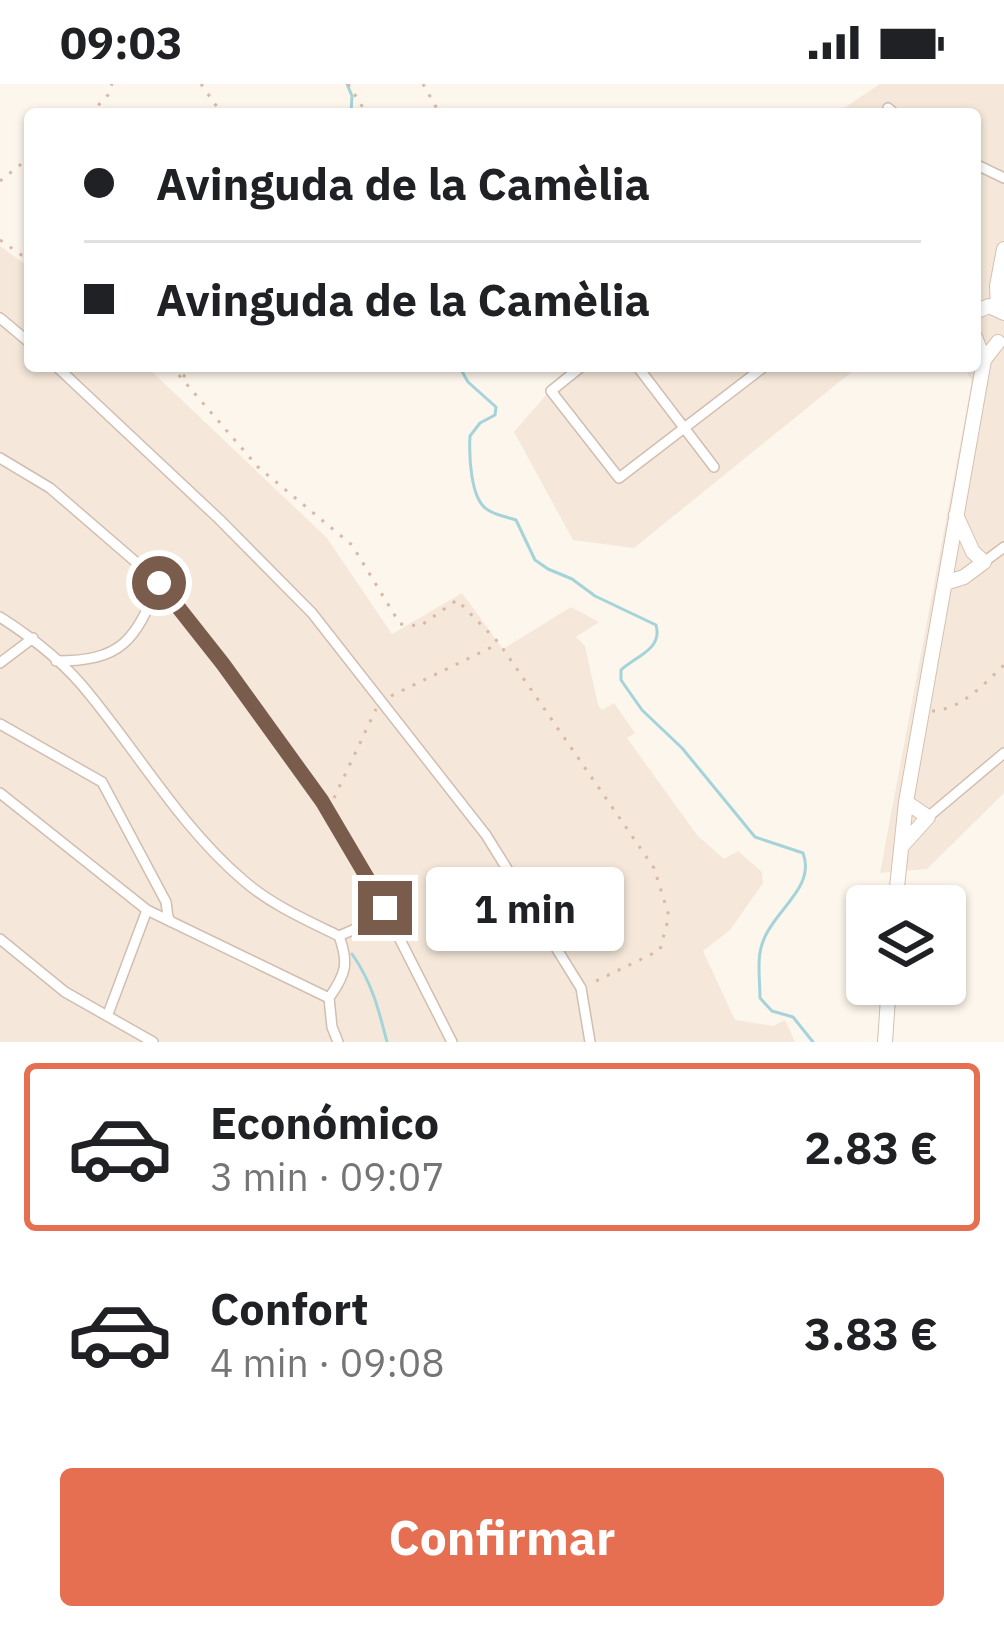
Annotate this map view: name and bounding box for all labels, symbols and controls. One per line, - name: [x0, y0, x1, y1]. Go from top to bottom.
- text: 09:03: [60, 13, 183, 71]
- text: Avinguda de la Camèlia: [156, 154, 650, 212]
- text: Avinguda de la Camèlia: [156, 270, 650, 328]
- route start: [132, 556, 186, 610]
- callout: 1 min: [427, 866, 625, 950]
- route end: [358, 881, 412, 935]
- text: 1 min: [474, 883, 576, 934]
- map controls: [846, 885, 966, 1005]
- button: layers: [846, 885, 966, 1005]
- icon: car: [66, 1093, 174, 1201]
- text: Económico: [210, 1093, 439, 1151]
- text: 2.83 €: [804, 1118, 938, 1176]
- text: 3 min · 09:07: [210, 1151, 445, 1202]
- icon: car: [66, 1279, 174, 1387]
- text: Confort: [210, 1279, 369, 1337]
- text: 3.83 €: [804, 1304, 938, 1362]
- text: 4 min · 09:08: [210, 1337, 445, 1388]
- button: Confirmar: [60, 1468, 944, 1606]

